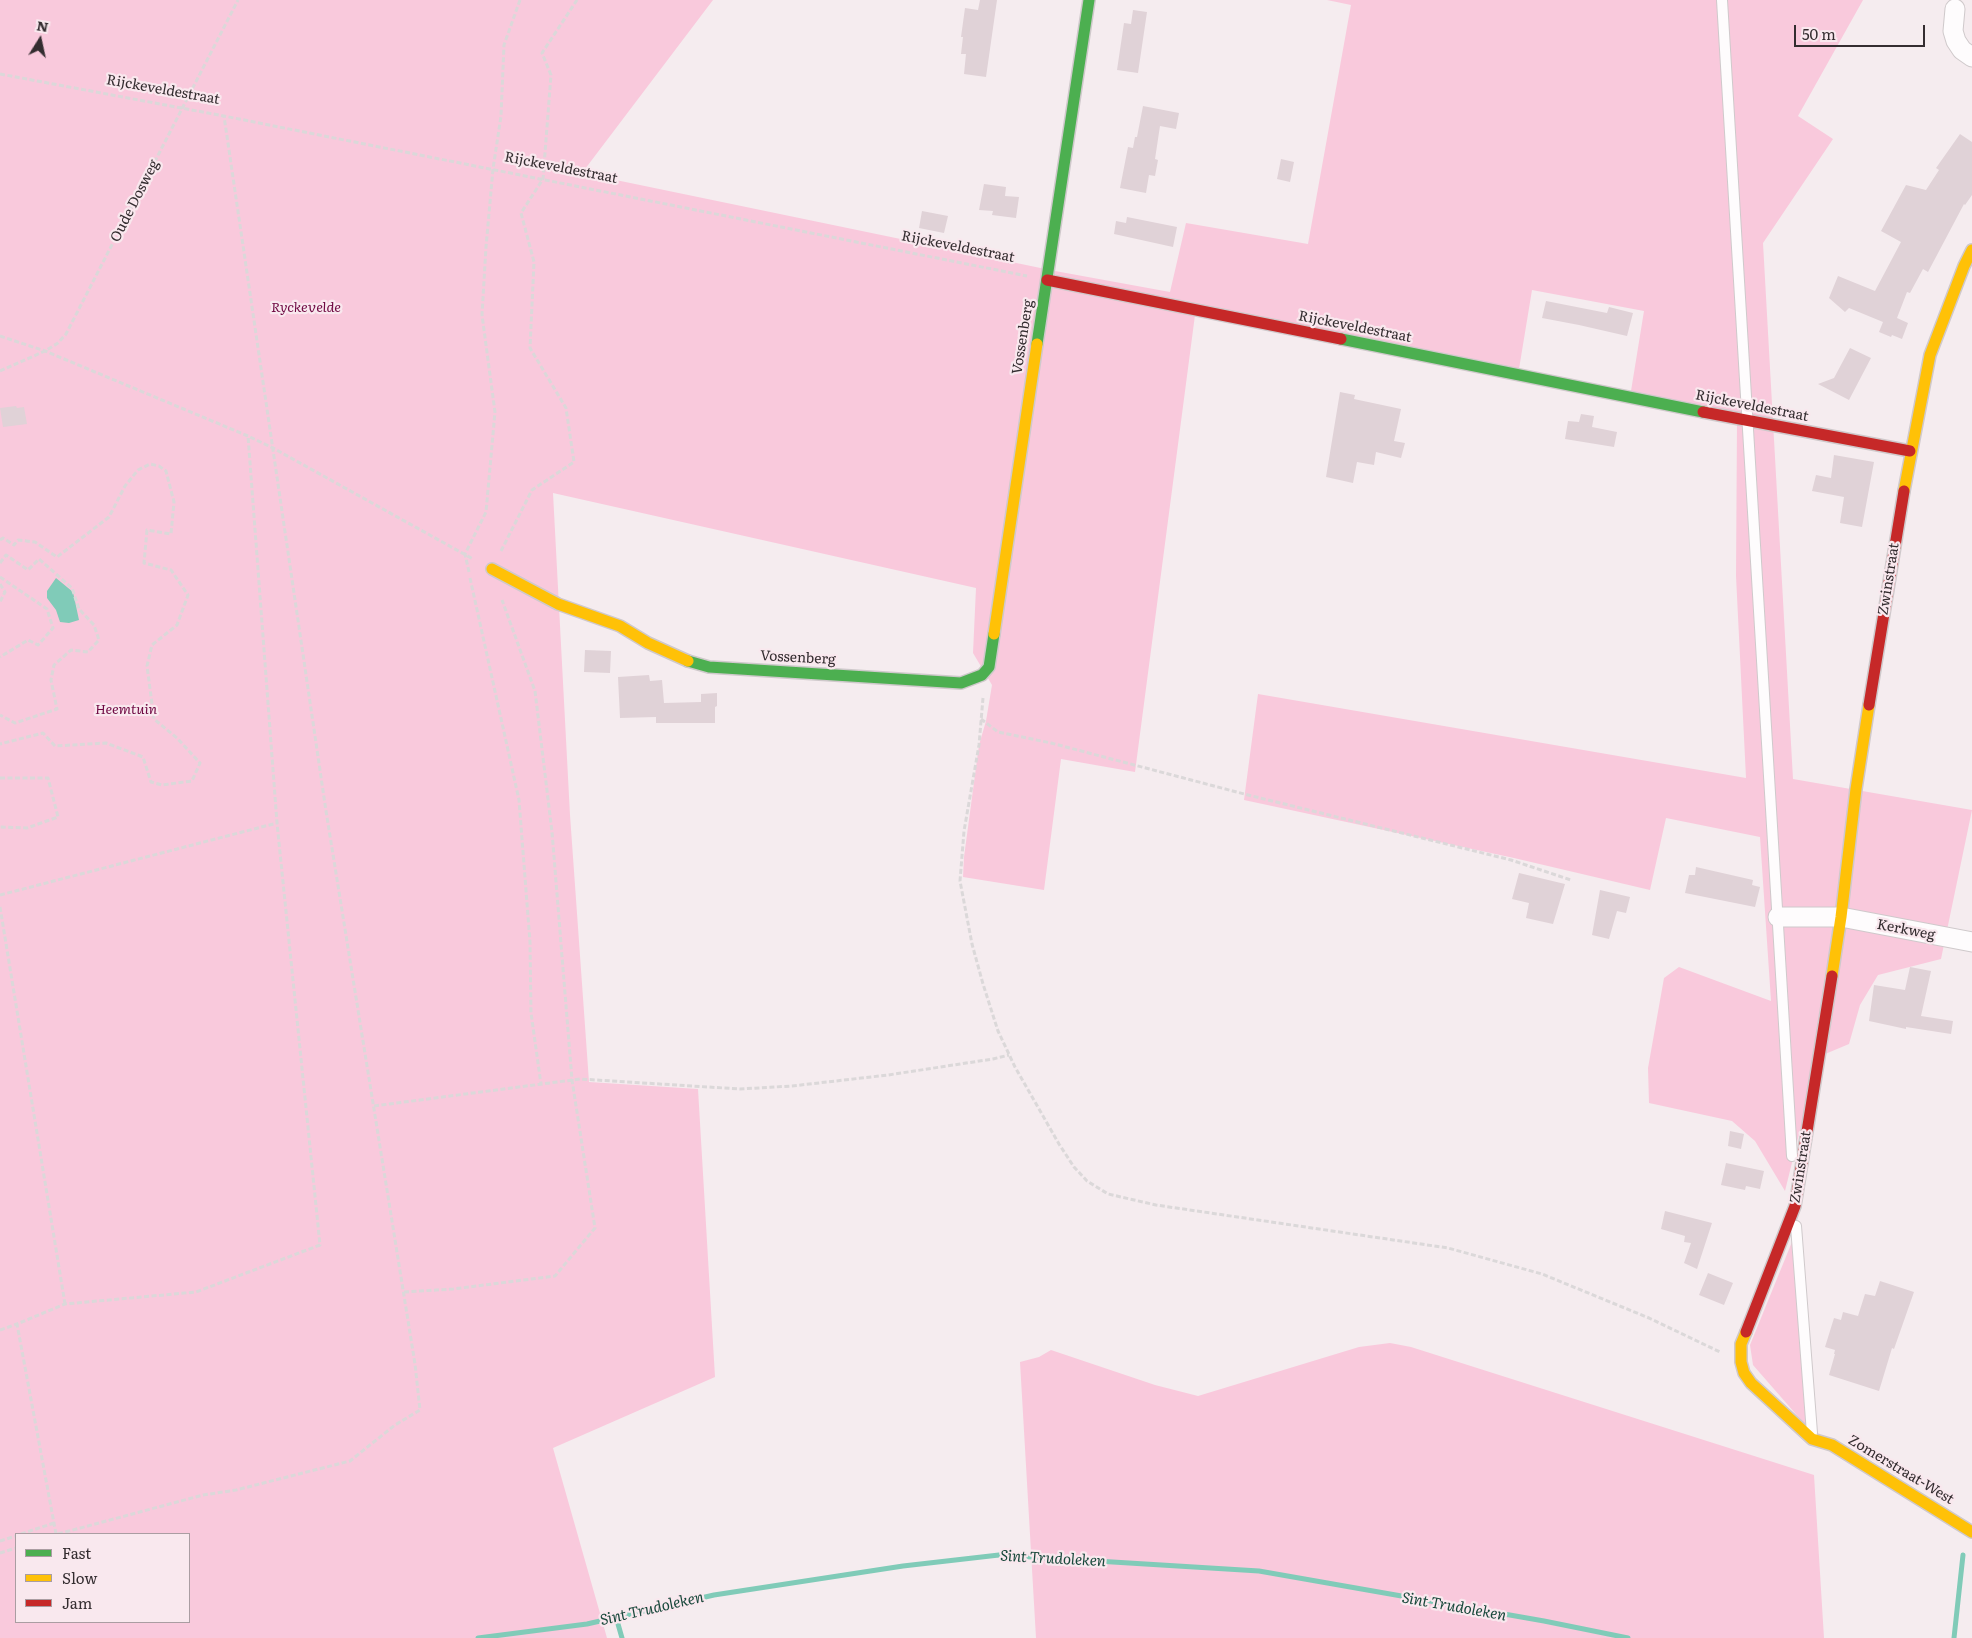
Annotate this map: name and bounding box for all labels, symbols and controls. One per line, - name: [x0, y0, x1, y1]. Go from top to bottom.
- text: N: [35, 14, 50, 36]
- north arrow: [15, 15, 65, 65]
- scale bar: [1797, 15, 1928, 47]
- text: 50 m: [1802, 22, 1836, 45]
- street label: Rijckeveldestraat: [105, 72, 221, 108]
- street label: Rijckeveldestraat: [503, 149, 619, 187]
- street label: Oude Dosweg: [107, 157, 163, 245]
- street label: Rijckeveldestraat: [900, 228, 1016, 266]
- street label: Vossenberg: [1009, 298, 1037, 376]
- park label: Ryckevelde: [271, 300, 341, 316]
- street label: Rijckeveldestraat: [1297, 308, 1413, 346]
- street label: Rijckeveldestraat: [1694, 387, 1810, 425]
- street label: Zwinstraat: [1875, 542, 1903, 616]
- street label: Vossenberg: [760, 648, 836, 668]
- park label: Heemtuin: [95, 702, 157, 718]
- street label: Kerkweg: [1875, 916, 1937, 944]
- street label: Zwinstraat: [1787, 1130, 1815, 1204]
- street label: Zomerstraat-West: [1845, 1432, 1957, 1508]
- legend: [15, 1533, 190, 1623]
- text: Fast: [62, 1541, 91, 1564]
- water label: Sint Trudoleken: [1000, 1547, 1106, 1571]
- text: Slow: [62, 1566, 97, 1589]
- water label: Sint Trudoleken: [599, 1588, 705, 1630]
- water label: Sint Trudoleken: [1400, 1589, 1508, 1625]
- text: Jam: [62, 1591, 92, 1614]

